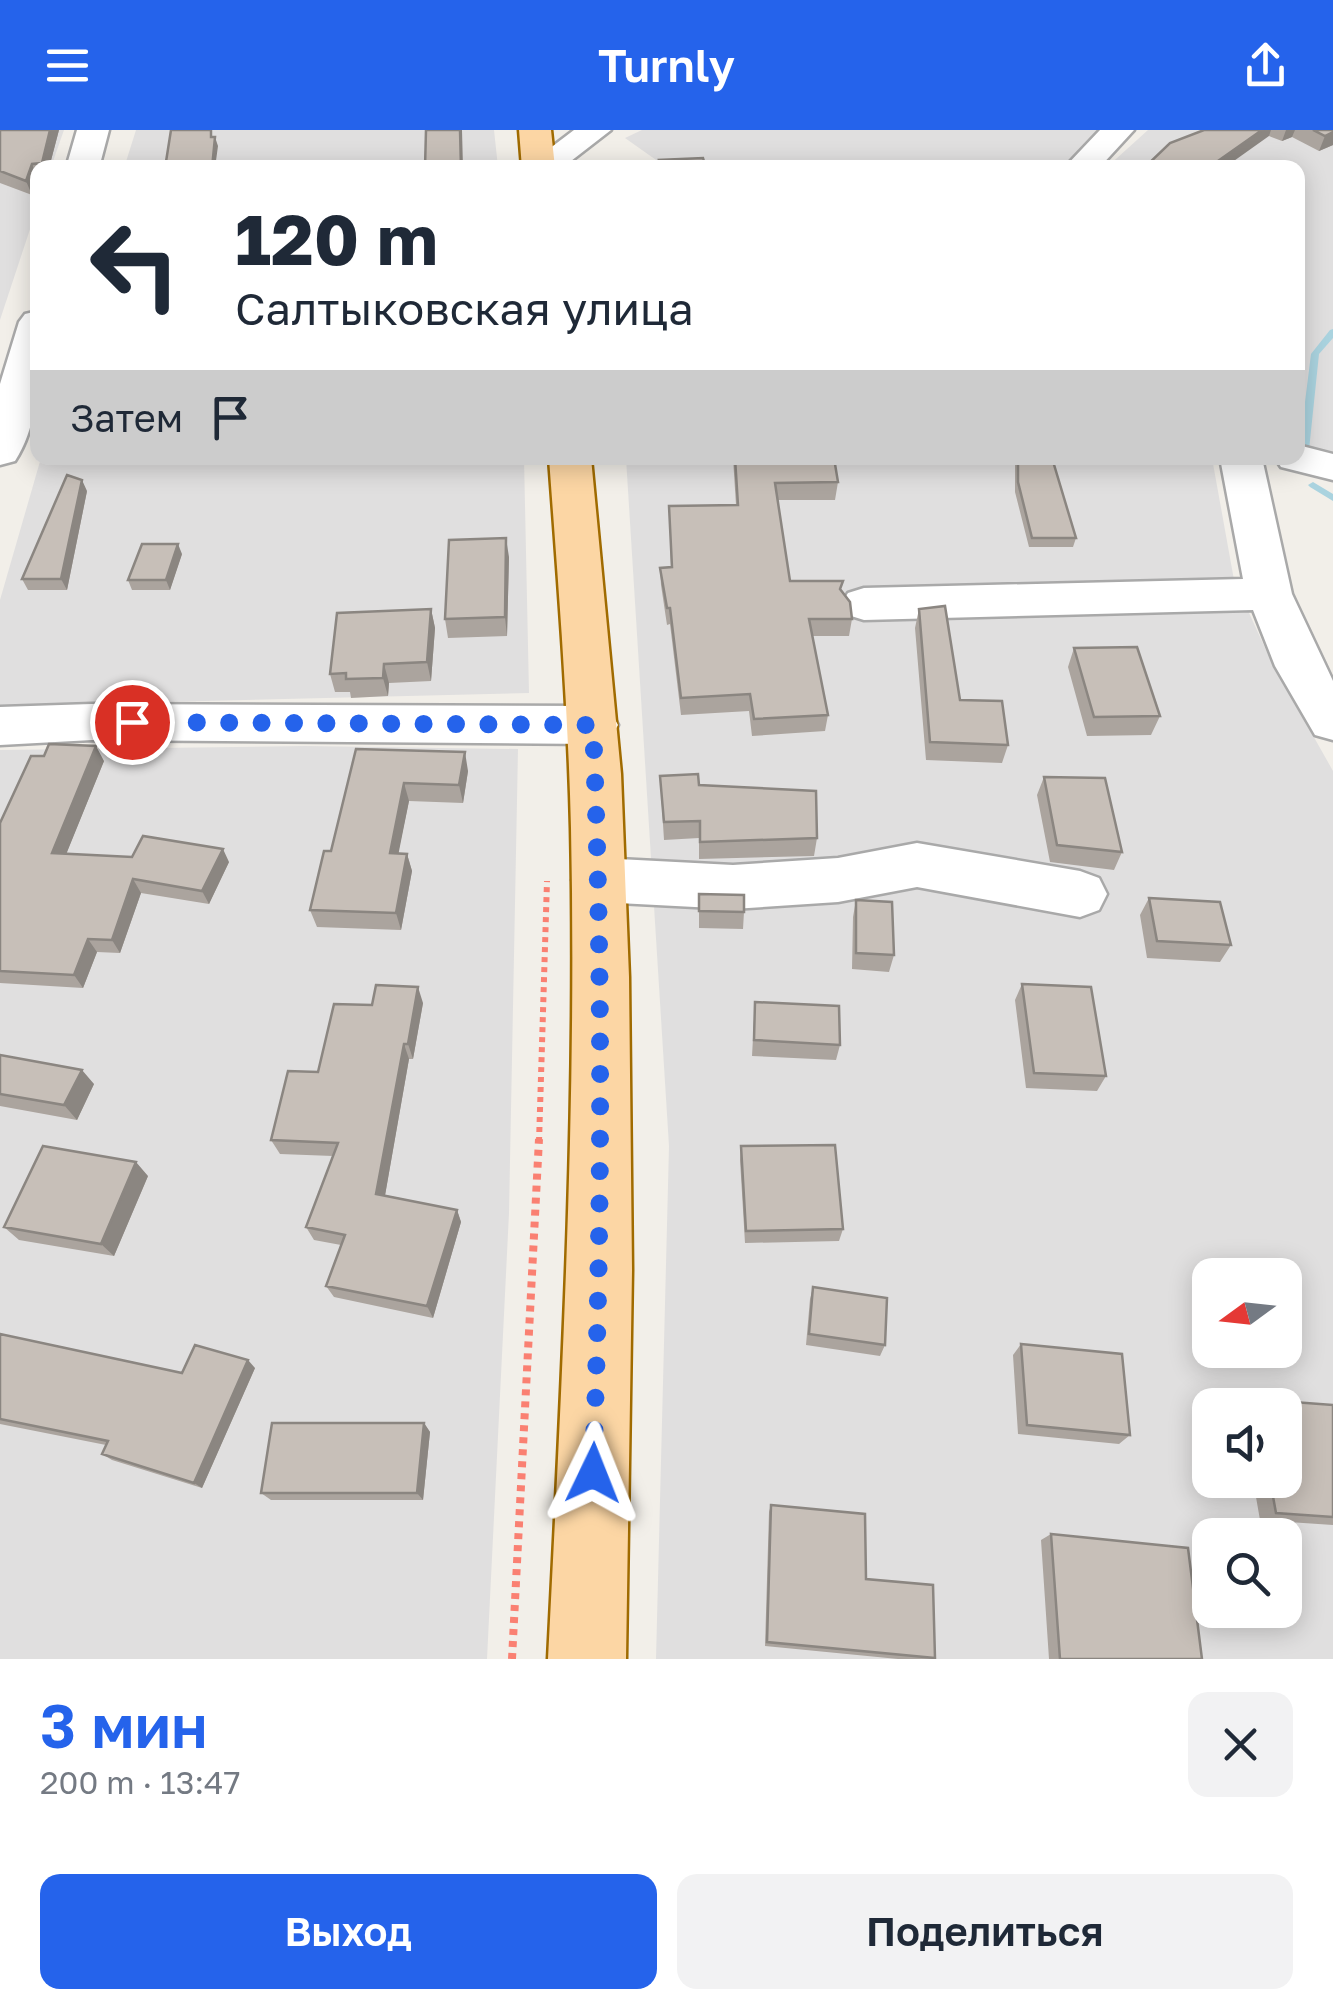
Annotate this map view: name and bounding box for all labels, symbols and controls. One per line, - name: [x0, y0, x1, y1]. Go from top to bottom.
- icon: menu: [40, 38, 95, 93]
- text: Turnly: [598, 38, 735, 92]
- icon: share: [1238, 38, 1293, 93]
- text: 120 m: [235, 196, 438, 280]
- icon: left: [70, 200, 200, 330]
- text: Салтыковская улица: [235, 281, 694, 335]
- icon: arrive: [203, 390, 258, 445]
- text: Затем: [70, 395, 183, 440]
- pin: [90, 680, 175, 765]
- icon: arrive: [105, 695, 160, 750]
- north arrow: [1192, 1258, 1302, 1368]
- map controls: [1192, 1258, 1302, 1628]
- button: sound: [1192, 1388, 1302, 1498]
- position arrow: [541, 1421, 645, 1525]
- button: search: [1192, 1518, 1302, 1628]
- text: 3 мин: [40, 1689, 208, 1761]
- button: close: [1188, 1692, 1293, 1797]
- text: 200 m · 13:47: [40, 1763, 240, 1801]
- button: Выход: [40, 1874, 657, 1989]
- button: Поделиться: [677, 1874, 1293, 1989]

